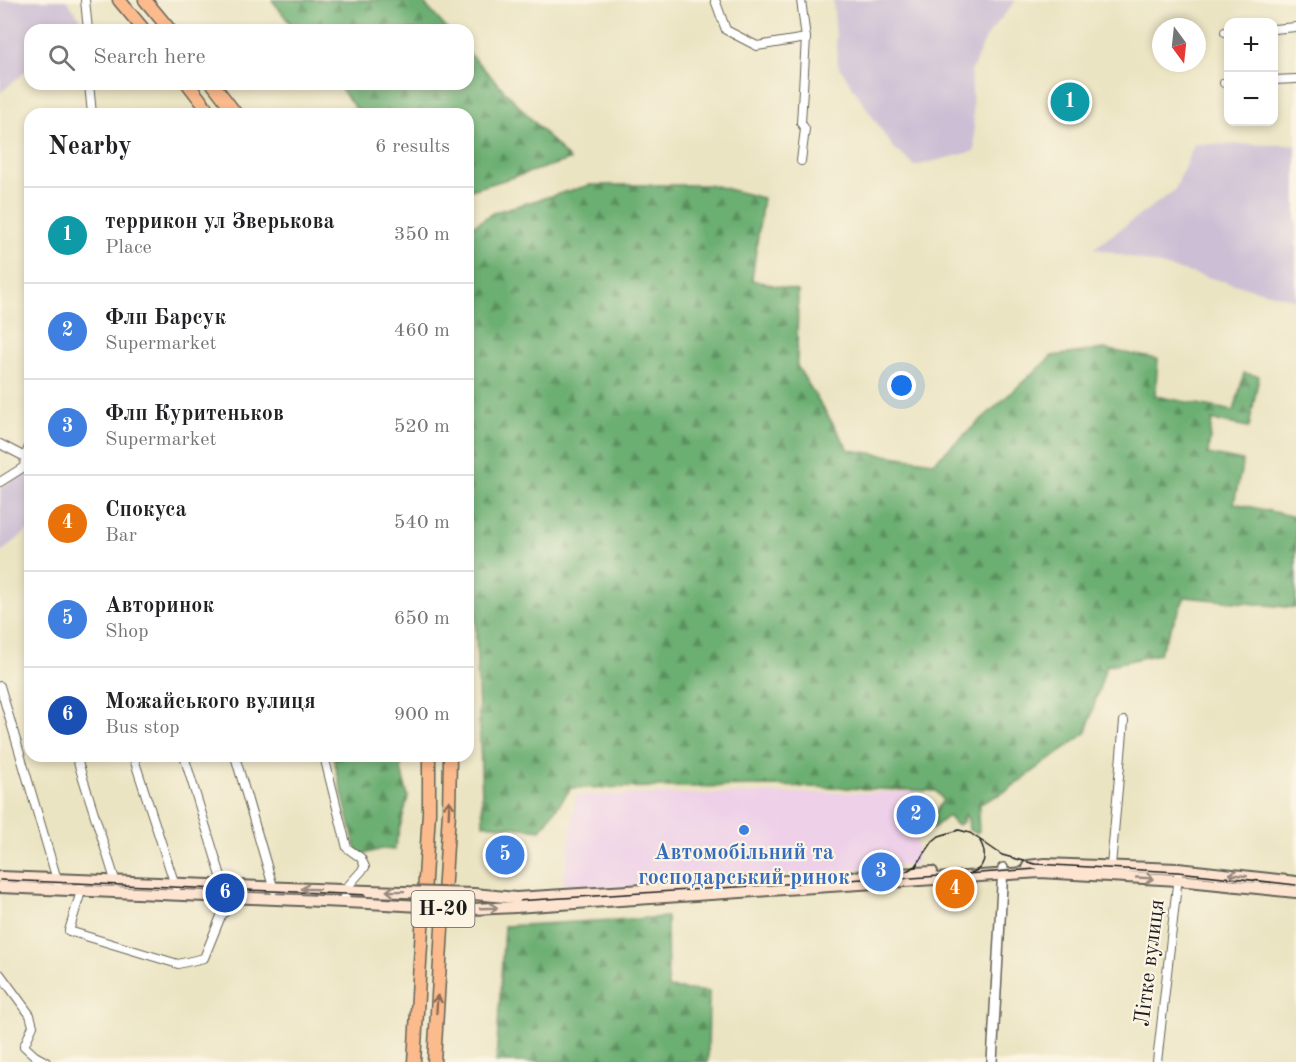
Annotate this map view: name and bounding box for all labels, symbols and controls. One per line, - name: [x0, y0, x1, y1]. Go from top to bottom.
- north arrow: [1152, 18, 1206, 72]
- map controls: [1224, 18, 1278, 126]
- button: +: [1224, 18, 1278, 72]
- search box: [24, 24, 474, 90]
- icon: search: [45, 41, 78, 74]
- text: Search here: [93, 46, 206, 68]
- button: −: [1224, 72, 1278, 126]
- pin: 1: [1050, 80, 1090, 124]
- text: Nearby: [48, 134, 132, 160]
- text: 6 results: [375, 137, 450, 157]
- text: террикон ул Зверькова: [105, 211, 335, 233]
- text: 1: [62, 225, 73, 245]
- text: 350 m: [394, 225, 450, 245]
- text: Place: [105, 238, 152, 258]
- text: Флп Барсук: [105, 307, 226, 329]
- text: 2: [62, 321, 73, 341]
- text: 460 m: [394, 321, 450, 341]
- text: Supermarket: [105, 334, 216, 354]
- your location: [887, 371, 916, 400]
- text: Флп Куритеньков: [105, 403, 284, 425]
- text: 3: [62, 417, 73, 437]
- text: 520 m: [394, 417, 450, 437]
- text: Supermarket: [105, 430, 216, 450]
- text: Спокуса: [105, 499, 187, 521]
- text: 4: [62, 513, 73, 533]
- text: 540 m: [394, 513, 450, 533]
- text: Bar: [105, 526, 137, 546]
- text: Авторинок: [105, 595, 214, 617]
- text: 5: [62, 609, 73, 629]
- text: 650 m: [394, 609, 450, 629]
- text: Shop: [105, 622, 149, 642]
- text: Можайського вулиця: [105, 691, 316, 713]
- text: 6: [62, 705, 73, 725]
- text: 900 m: [394, 705, 450, 725]
- text: Bus stop: [105, 718, 180, 738]
- pin: 2: [896, 792, 936, 838]
- one-way arrow: [443, 799, 455, 819]
- marker: Автомобільний та господарський ринок: [737, 823, 751, 837]
- pin: 5: [486, 832, 524, 878]
- place label: Автомобільний та господарський ринок: [638, 842, 850, 889]
- pin: 3: [862, 850, 900, 894]
- pin: 4: [936, 866, 974, 912]
- pin: 6: [206, 870, 244, 916]
- one-way arrow: [1228, 870, 1248, 881]
- one-way arrow: [1134, 873, 1154, 884]
- one-way arrow: [300, 884, 320, 895]
- one-way arrow: [385, 885, 405, 897]
- road number: Н-20: [412, 891, 474, 927]
- street label: Літке вулиця: [1131, 898, 1169, 1028]
- one-way arrow: [479, 903, 499, 914]
- one-way arrow: [432, 994, 443, 1014]

